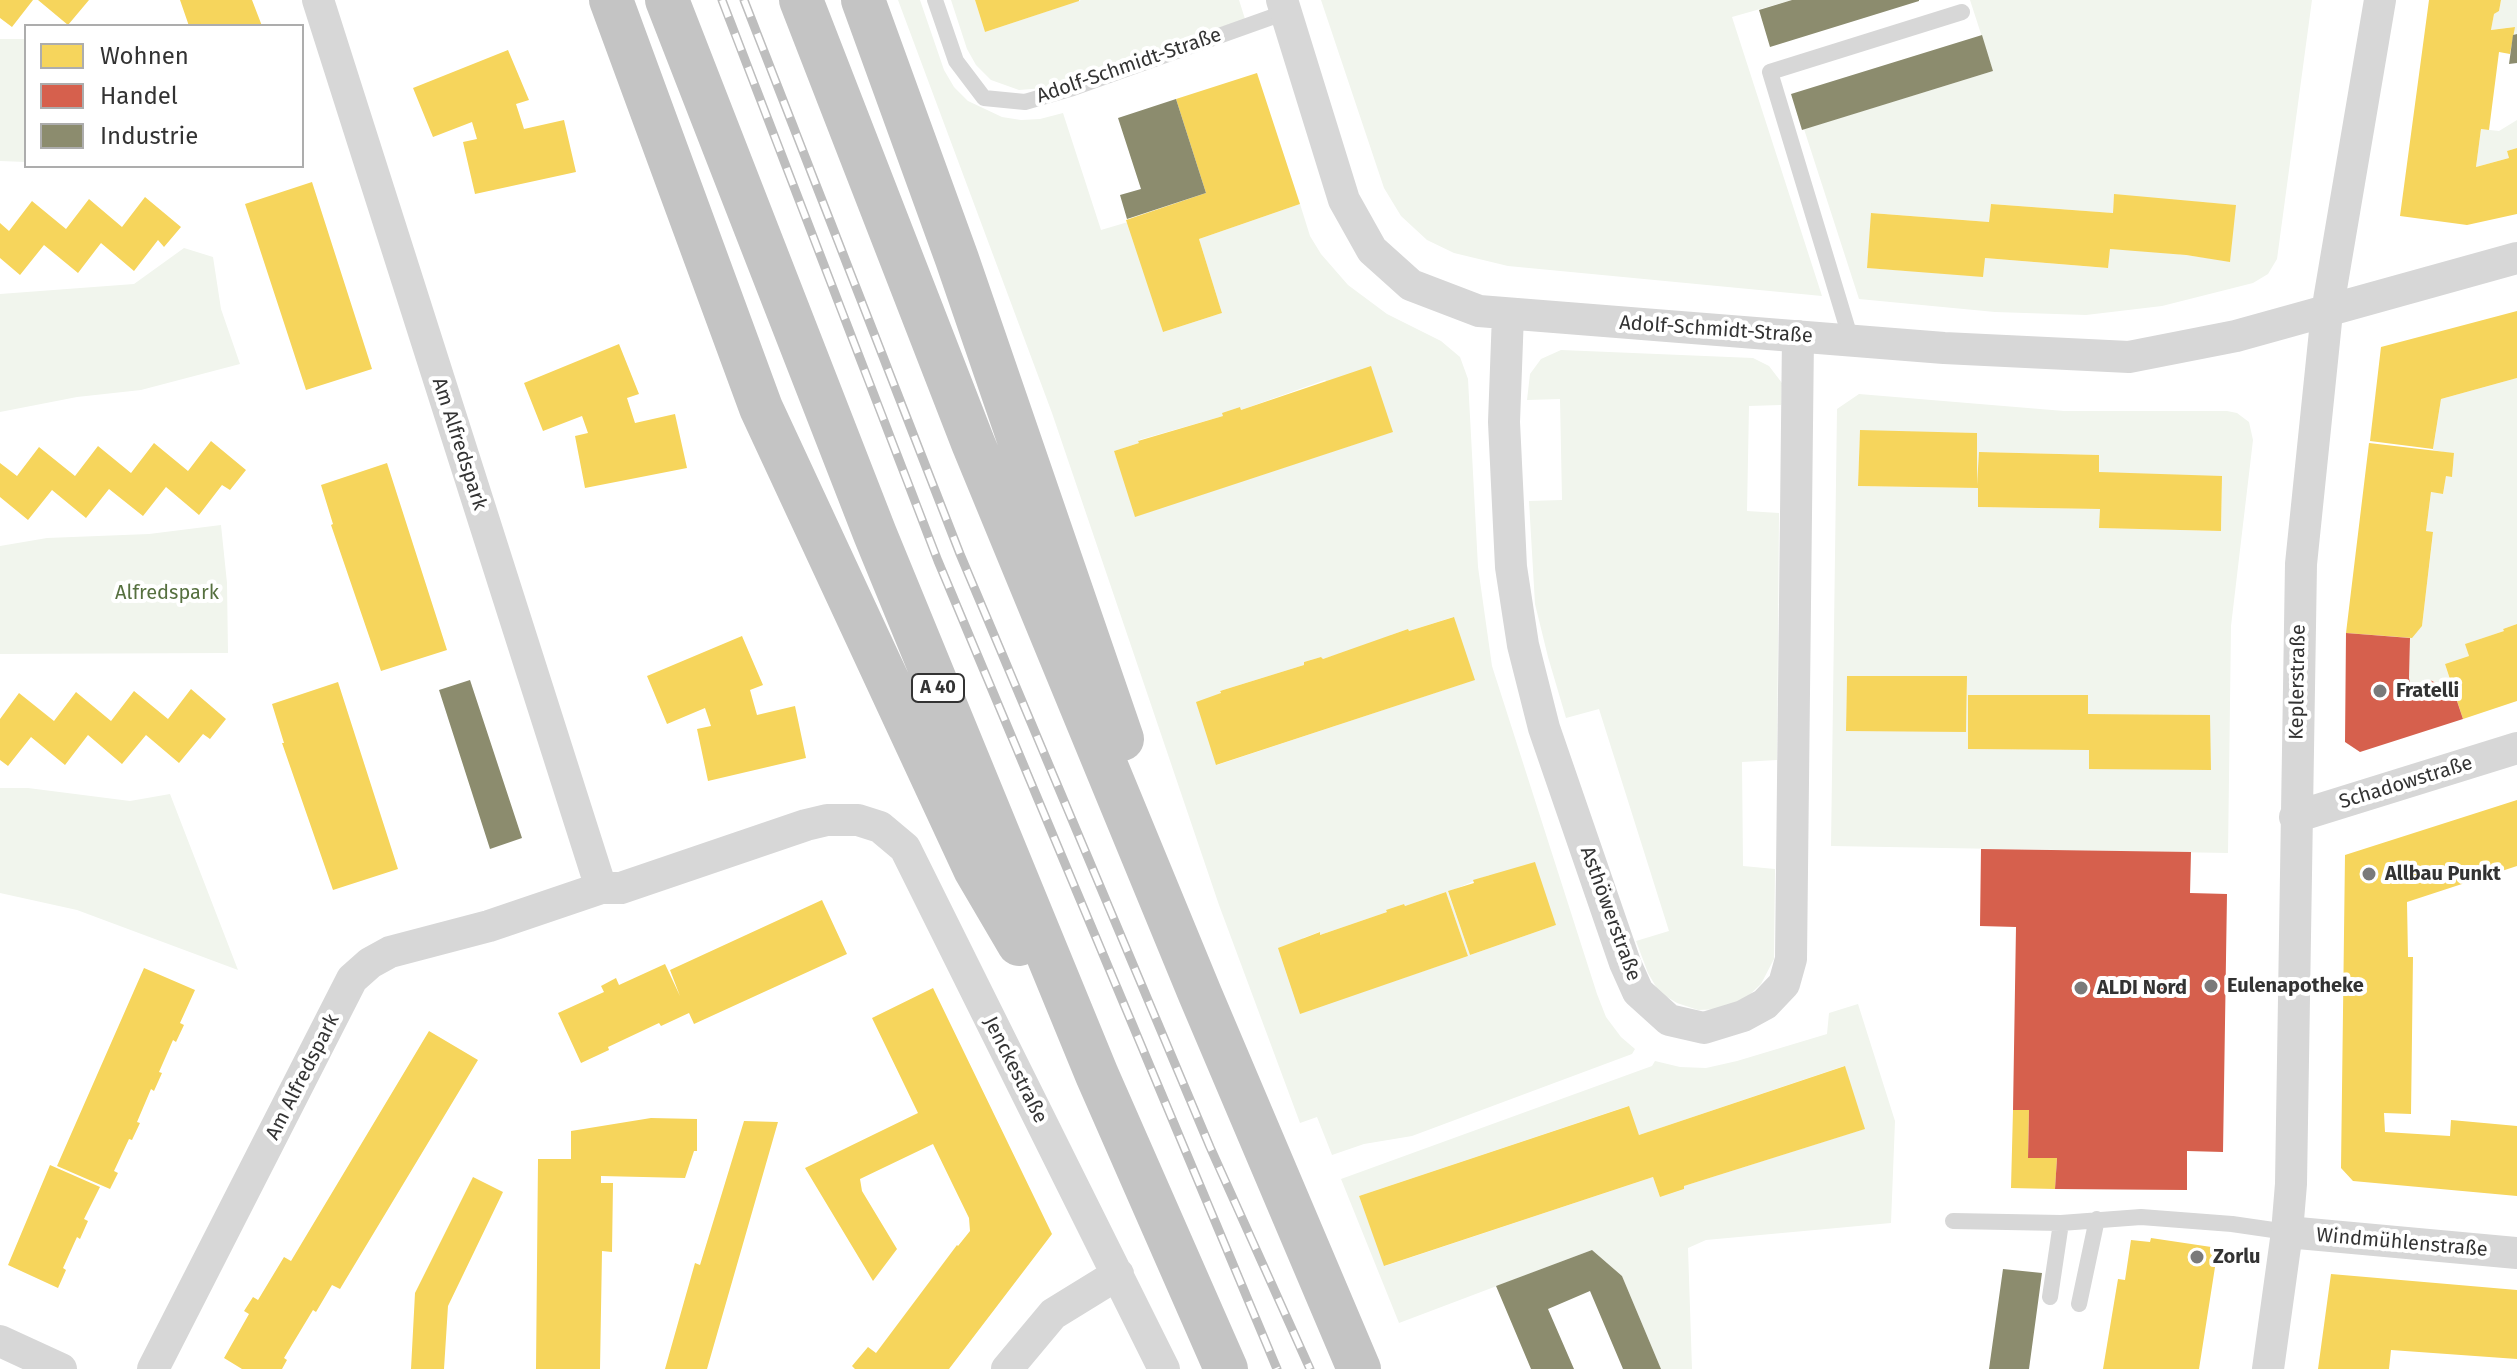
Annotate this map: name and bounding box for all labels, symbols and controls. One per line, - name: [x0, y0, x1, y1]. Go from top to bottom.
- street label: Adolf-Schmidt-Straße: [1033, 23, 1225, 109]
- legend: [24, 24, 304, 168]
- text: Wohnen: [100, 42, 189, 70]
- text: Handel: [100, 82, 178, 110]
- text: Industrie: [100, 122, 198, 150]
- street label: Adolf-Schmidt-Straße: [1618, 311, 1814, 349]
- street label: Am Alfredspark: [426, 375, 492, 513]
- park label: Alfredspark: [115, 581, 219, 605]
- street label: Keplerstraße: [2285, 624, 2311, 740]
- road number: A 40: [912, 674, 964, 702]
- place label: Fratelli: [2396, 679, 2459, 703]
- marker: Fratelli: [2371, 682, 2389, 700]
- street label: Schadowstraße: [2336, 751, 2476, 815]
- street label: Asthöwerstraße: [1575, 844, 1645, 984]
- place label: Allbau Punkt: [2385, 862, 2501, 886]
- marker: Allbau Punkt: [2360, 865, 2378, 883]
- place label: Eulenapotheke: [2227, 974, 2364, 998]
- place label: ALDI Nord: [2097, 976, 2187, 1000]
- marker: Eulenapotheke: [2202, 977, 2220, 995]
- marker: ALDI Nord: [2072, 979, 2090, 997]
- street label: Am Alfredspark: [261, 1010, 345, 1144]
- street label: Jenckestraße: [978, 1013, 1052, 1127]
- street label: Windmühlenstraße: [2315, 1224, 2489, 1262]
- place label: Zorlu: [2213, 1245, 2261, 1269]
- marker: Zorlu: [2188, 1248, 2206, 1266]

